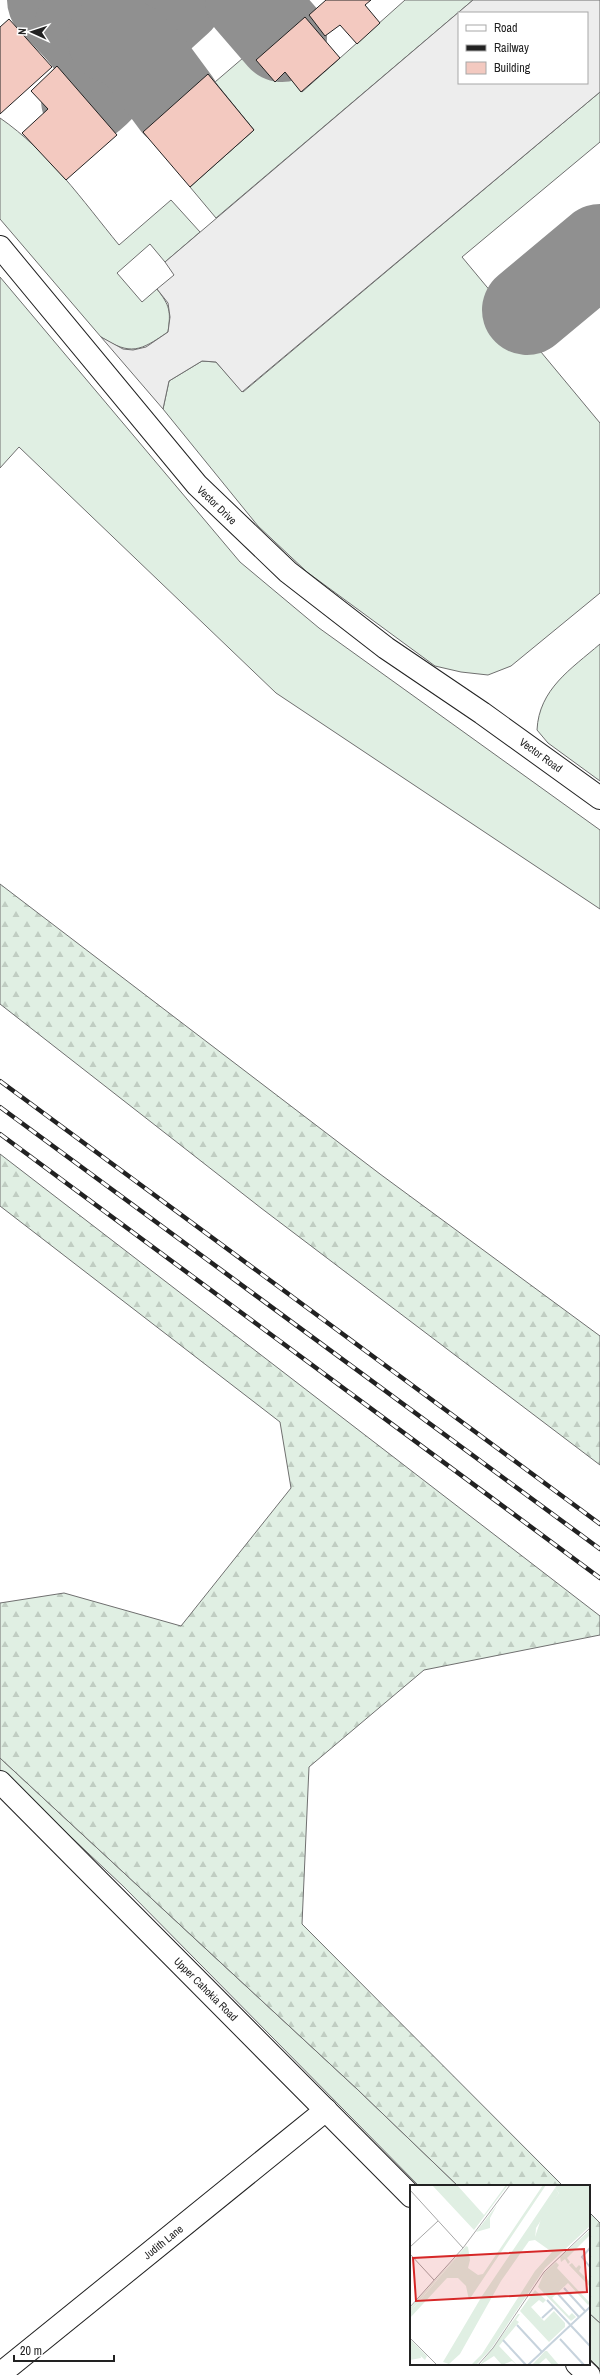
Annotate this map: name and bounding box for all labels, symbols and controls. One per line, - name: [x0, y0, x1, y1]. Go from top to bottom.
- north arrow: [12, 12, 52, 52]
- legend: [458, 12, 588, 84]
- text: Road: [494, 20, 518, 36]
- text: N: [15, 28, 29, 35]
- text: Railway: [494, 40, 529, 56]
- text: Building: [494, 60, 531, 76]
- street label: Vector Drive: [194, 483, 240, 527]
- street label: Vector Road: [517, 735, 565, 775]
- street label: Upper Cahokia Road: [171, 1954, 241, 2024]
- inset map: [410, 2185, 590, 2365]
- street label: Judith Lane: [140, 2222, 186, 2262]
- scale bar: [14, 2337, 114, 2363]
- text: 20 m: [20, 2343, 42, 2359]

